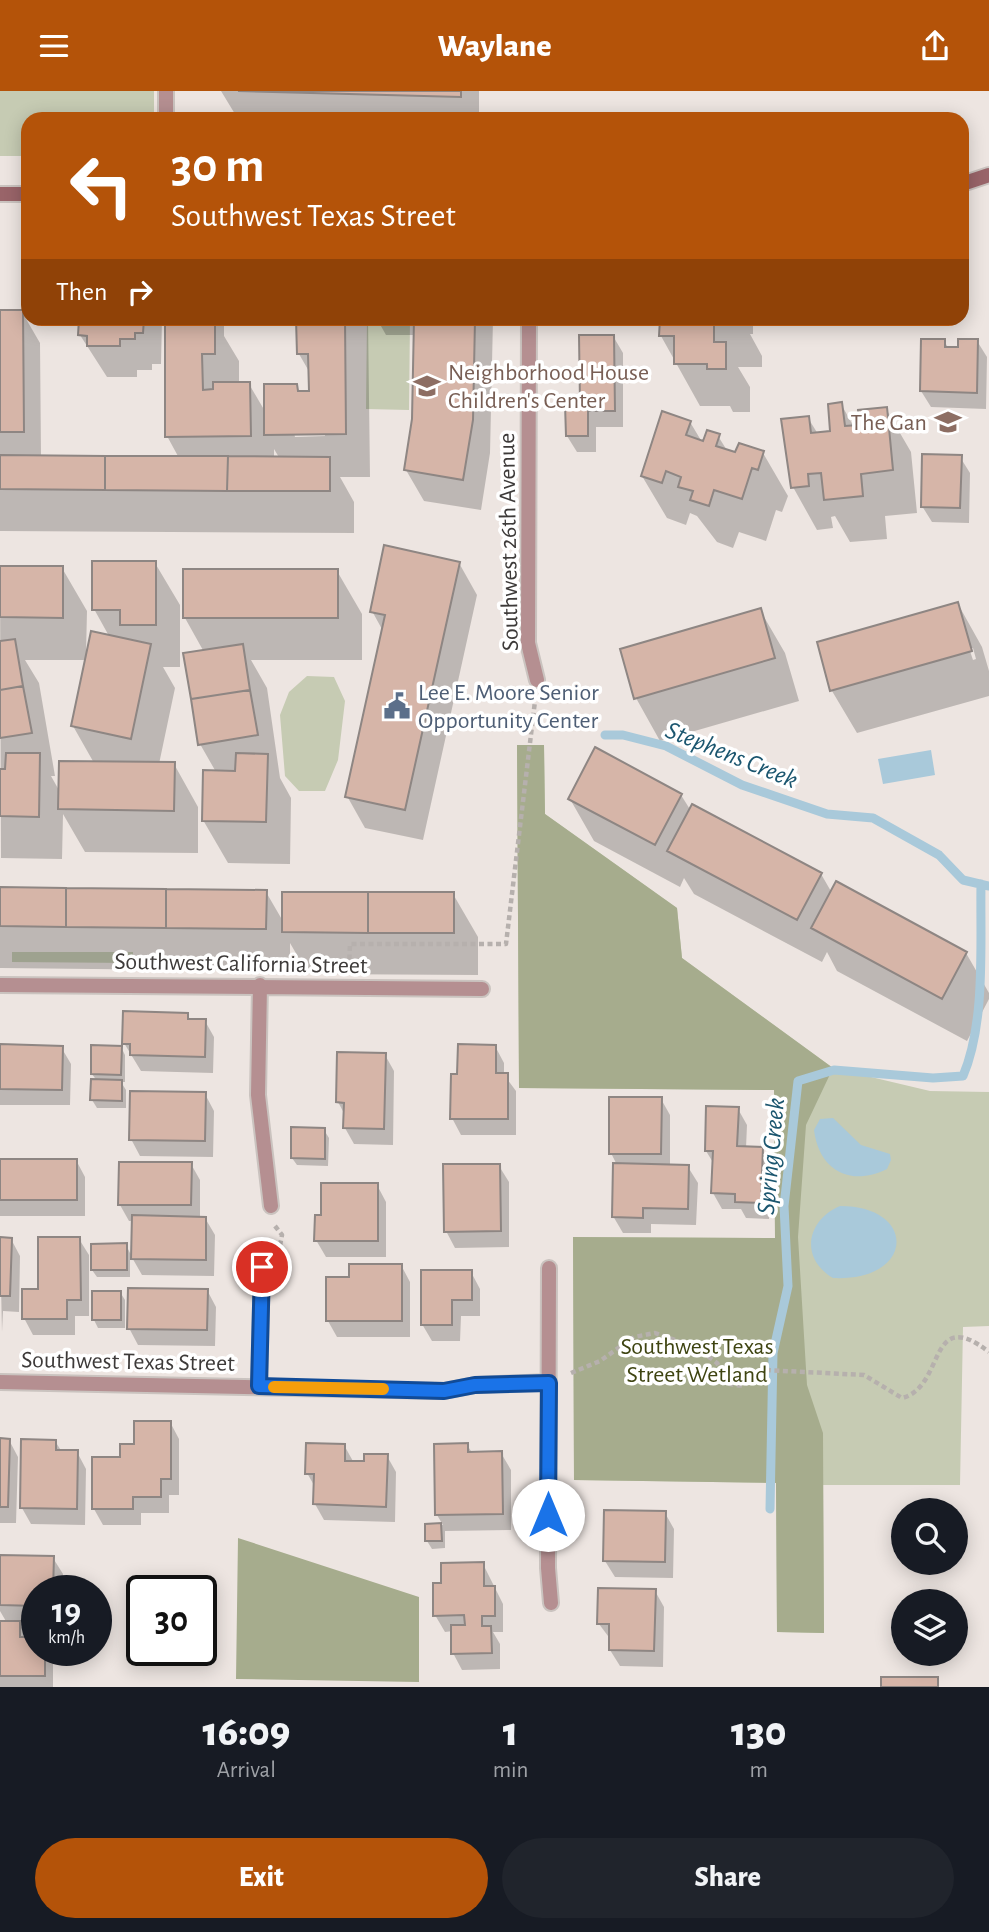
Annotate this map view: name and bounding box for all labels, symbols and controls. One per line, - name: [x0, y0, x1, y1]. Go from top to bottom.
- icon: menu: [35, 27, 73, 65]
- icon: share: [916, 27, 954, 65]
- text: Waylane: [438, 30, 551, 62]
- icon: left: [56, 140, 147, 231]
- text: 30 m: [171, 142, 265, 191]
- text: Southwest Texas Street: [171, 200, 456, 232]
- icon: right: [121, 273, 159, 311]
- text: Then: [56, 279, 107, 305]
- place label: Neighborhood House Children's Center: [448, 361, 649, 413]
- school or university icon: Neighborhood House Children's Center: [412, 371, 442, 401]
- school or university icon: The Gan: [933, 407, 963, 437]
- place label: The Gan: [851, 411, 927, 435]
- street label: Southwest 26th Avenue: [495, 433, 523, 651]
- place label: Lee E. Moore Senior Opportunity Center: [418, 681, 599, 733]
- public building icon: Lee E. Moore Senior Opportunity Center: [382, 691, 412, 721]
- water label: Stephens Creek: [662, 717, 801, 793]
- street label: Southwest California Street: [114, 950, 368, 978]
- water label: Spring Creek: [753, 1097, 789, 1216]
- pin: [232, 1237, 292, 1297]
- icon: arrive: [243, 1248, 281, 1286]
- park label: Southwest Texas Street Wetland: [620, 1335, 774, 1387]
- street label: Southwest Texas Street: [21, 1348, 235, 1376]
- position arrow: [511, 1478, 585, 1552]
- map controls: [891, 1498, 968, 1666]
- button: search: [891, 1498, 968, 1575]
- speed limit sign: 30: [126, 1575, 217, 1666]
- button: layers: [891, 1589, 968, 1666]
- text: 19: [52, 1594, 81, 1629]
- text: km/h: [48, 1629, 85, 1647]
- text: 16:09: [202, 1711, 290, 1753]
- text: 1: [503, 1711, 518, 1753]
- text: 130: [731, 1711, 787, 1753]
- text: Arrival: [217, 1759, 276, 1782]
- text: min: [493, 1759, 529, 1782]
- text: m: [750, 1759, 768, 1782]
- button: Exit: [35, 1838, 488, 1918]
- button: Share: [502, 1838, 954, 1918]

